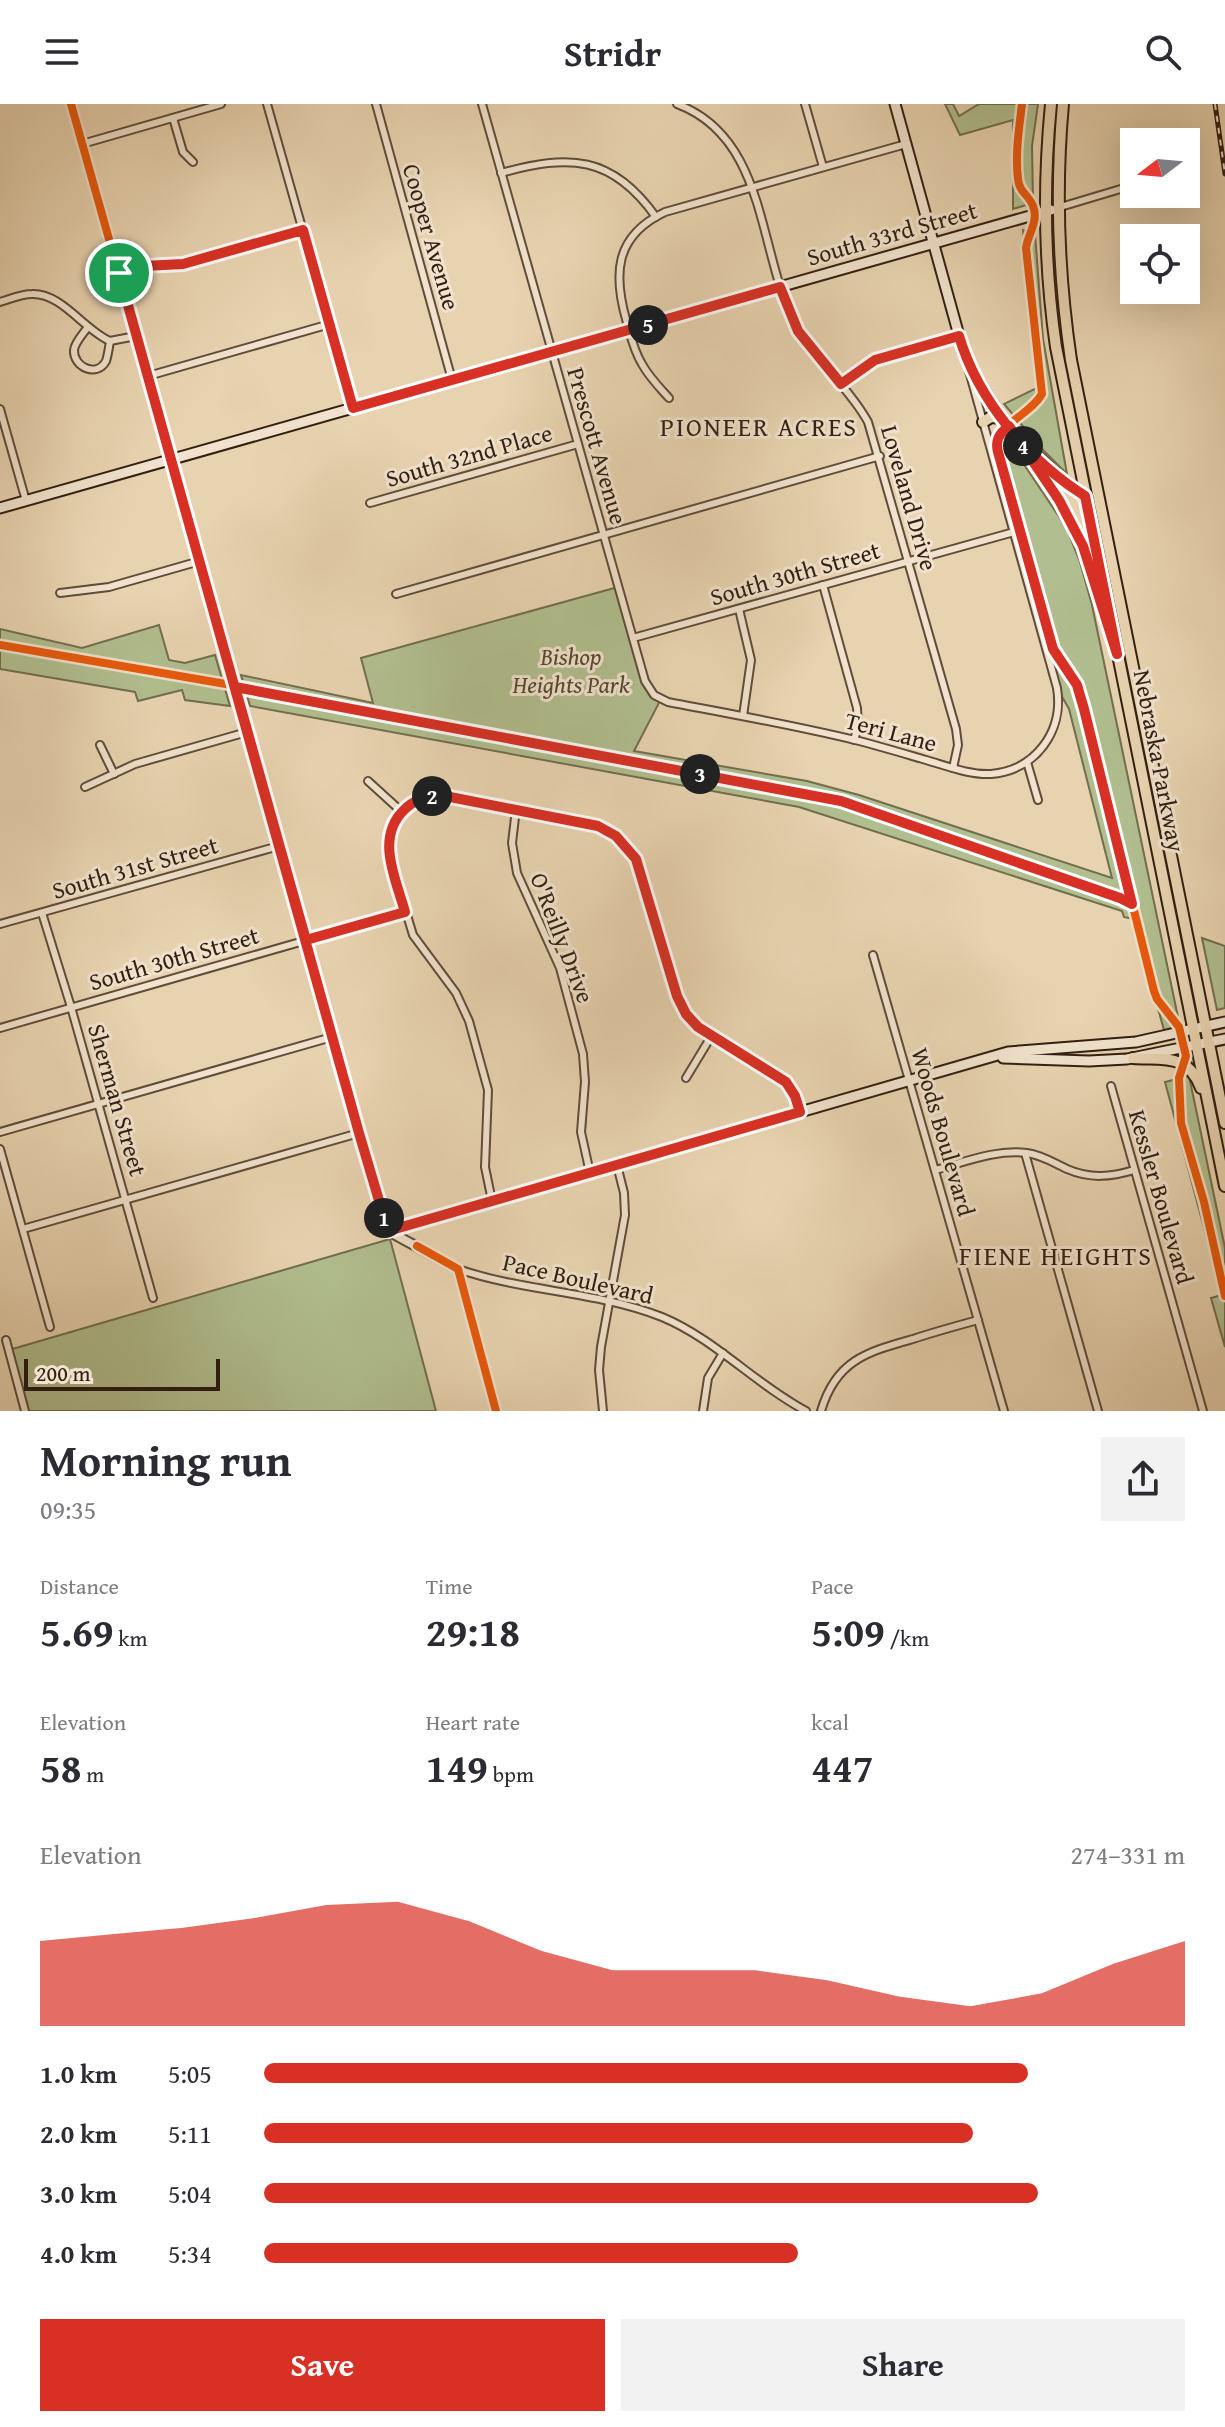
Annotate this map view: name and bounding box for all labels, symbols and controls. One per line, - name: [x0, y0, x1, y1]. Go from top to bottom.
- text: Stridr: [564, 26, 661, 79]
- icon: menu: [40, 30, 84, 74]
- icon: search: [1141, 30, 1185, 74]
- north arrow: [1120, 128, 1200, 208]
- map controls: [1120, 128, 1200, 304]
- street label: Cooper Avenue: [394, 160, 469, 314]
- street label: South 33rd Street: [803, 192, 982, 275]
- button: locate: [1120, 224, 1200, 304]
- pin: [85, 239, 153, 307]
- icon: arrive: [97, 251, 141, 295]
- pin: 5: [628, 305, 668, 345]
- text: 5: [642, 309, 654, 341]
- street label: Prescott Avenue: [558, 363, 637, 529]
- district label: PIONEER ACRES: [660, 407, 858, 446]
- street label: South 32nd Place: [381, 415, 556, 496]
- street label: Loveland Drive: [872, 421, 947, 575]
- pin: 4: [1003, 426, 1043, 466]
- text: 4: [1017, 430, 1029, 462]
- street label: South 30th Street: [706, 532, 884, 614]
- park label: Bishop Heights Park: [511, 639, 630, 702]
- street label: Nebraska Parkway: [1125, 667, 1194, 855]
- street label: Teri Lane: [841, 703, 941, 761]
- pin: 3: [680, 754, 720, 794]
- text: 3: [694, 758, 706, 790]
- pin: 2: [412, 776, 452, 816]
- text: 2: [426, 780, 438, 812]
- street label: South 31st Street: [48, 827, 223, 908]
- street label: O'Reilly Drive: [522, 868, 603, 1008]
- street label: South 30th Street: [85, 917, 263, 999]
- street label: Sherman Street: [79, 1020, 156, 1181]
- street label: Woods Boulevard: [903, 1044, 984, 1220]
- street label: Kessler Boulevard: [1120, 1106, 1203, 1288]
- pin: 1: [364, 1198, 404, 1238]
- text: 1: [378, 1202, 390, 1234]
- district label: FIENE HEIGHTS: [959, 1236, 1153, 1275]
- street label: Pace Boulevard: [499, 1244, 657, 1313]
- scale bar: [24, 1355, 220, 1391]
- text: 200 m: [36, 1357, 91, 1389]
- text: Morning run: [40, 1428, 291, 1492]
- button: share: [1101, 1437, 1185, 1521]
- text: 09:35: [40, 1490, 96, 1529]
- text: Distance: [40, 1570, 119, 1602]
- text: Time: [426, 1570, 472, 1602]
- text: Pace: [811, 1570, 854, 1602]
- text: 5.69: [40, 1602, 113, 1661]
- text: 29:18: [426, 1602, 520, 1661]
- text: 5:09: [811, 1602, 885, 1661]
- text: km: [113, 1622, 147, 1654]
- text: /km: [885, 1622, 929, 1654]
- text: Elevation: [40, 1706, 126, 1738]
- text: Heart rate: [426, 1706, 520, 1738]
- text: kcal: [811, 1706, 849, 1738]
- text: 58: [40, 1738, 81, 1797]
- text: 149: [426, 1738, 488, 1797]
- text: 447: [811, 1738, 874, 1797]
- text: m: [81, 1758, 104, 1790]
- text: bpm: [488, 1758, 534, 1790]
- text: Elevation: [40, 1835, 142, 1874]
- text: 274–331 m: [1071, 1835, 1185, 1874]
- text: 1.0 km: [40, 2054, 117, 2093]
- text: 5:05: [168, 2054, 212, 2093]
- text: 2.0 km: [40, 2114, 117, 2153]
- text: 5:11: [168, 2114, 212, 2153]
- text: 3.0 km: [40, 2174, 117, 2213]
- text: 5:04: [168, 2174, 212, 2213]
- text: 4.0 km: [40, 2234, 117, 2273]
- text: 5:34: [168, 2234, 212, 2273]
- button: Save: [40, 2319, 605, 2411]
- button: Share: [621, 2319, 1185, 2411]

